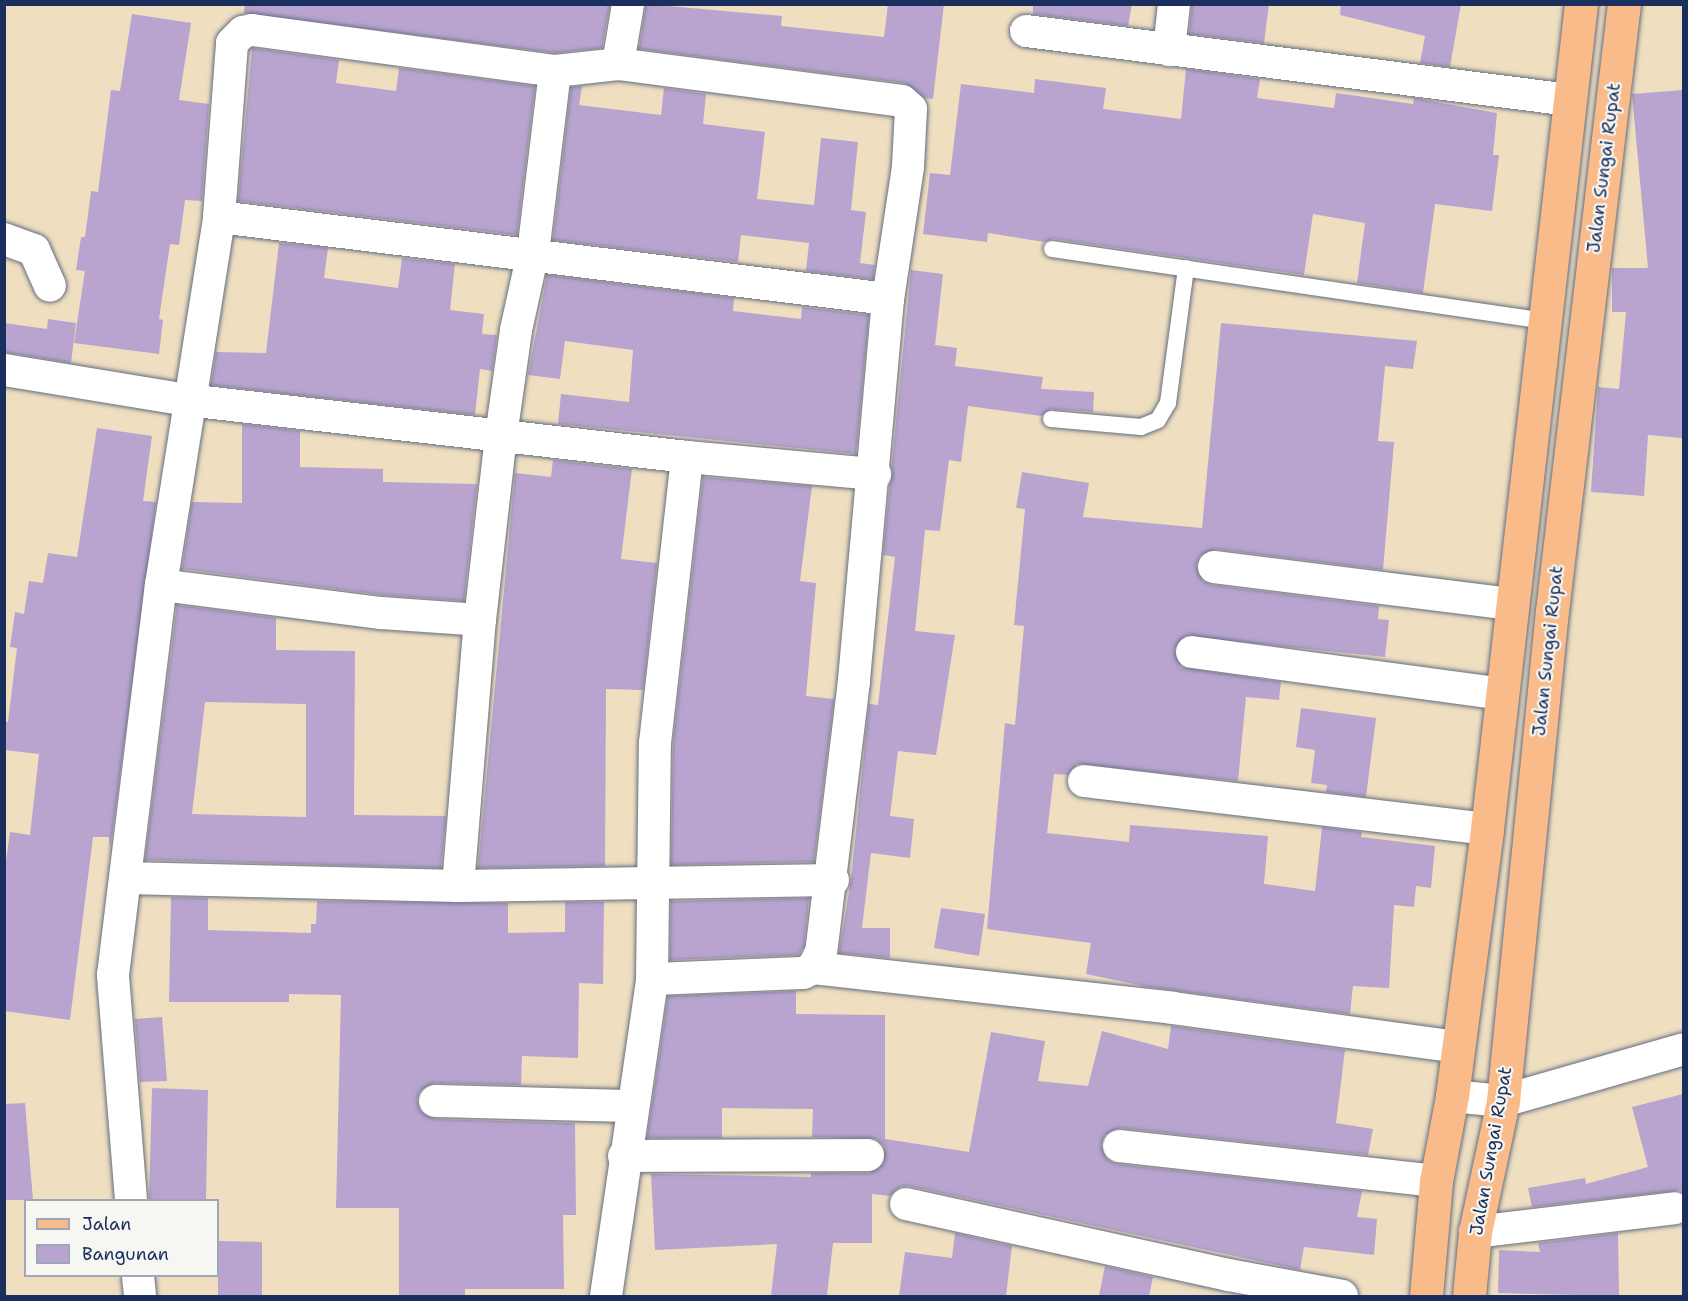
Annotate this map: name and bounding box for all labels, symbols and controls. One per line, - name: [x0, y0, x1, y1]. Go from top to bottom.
- street label: Jalan Sungai Rupat: [1583, 82, 1625, 254]
- street label: Jalan Sungai Rupat: [1528, 565, 1568, 737]
- street label: Jalan Sungai Rupat: [1466, 1065, 1516, 1237]
- legend: [24, 1199, 219, 1277]
- text: Jalan: [82, 1212, 131, 1236]
- text: Bangunan: [82, 1242, 169, 1266]

